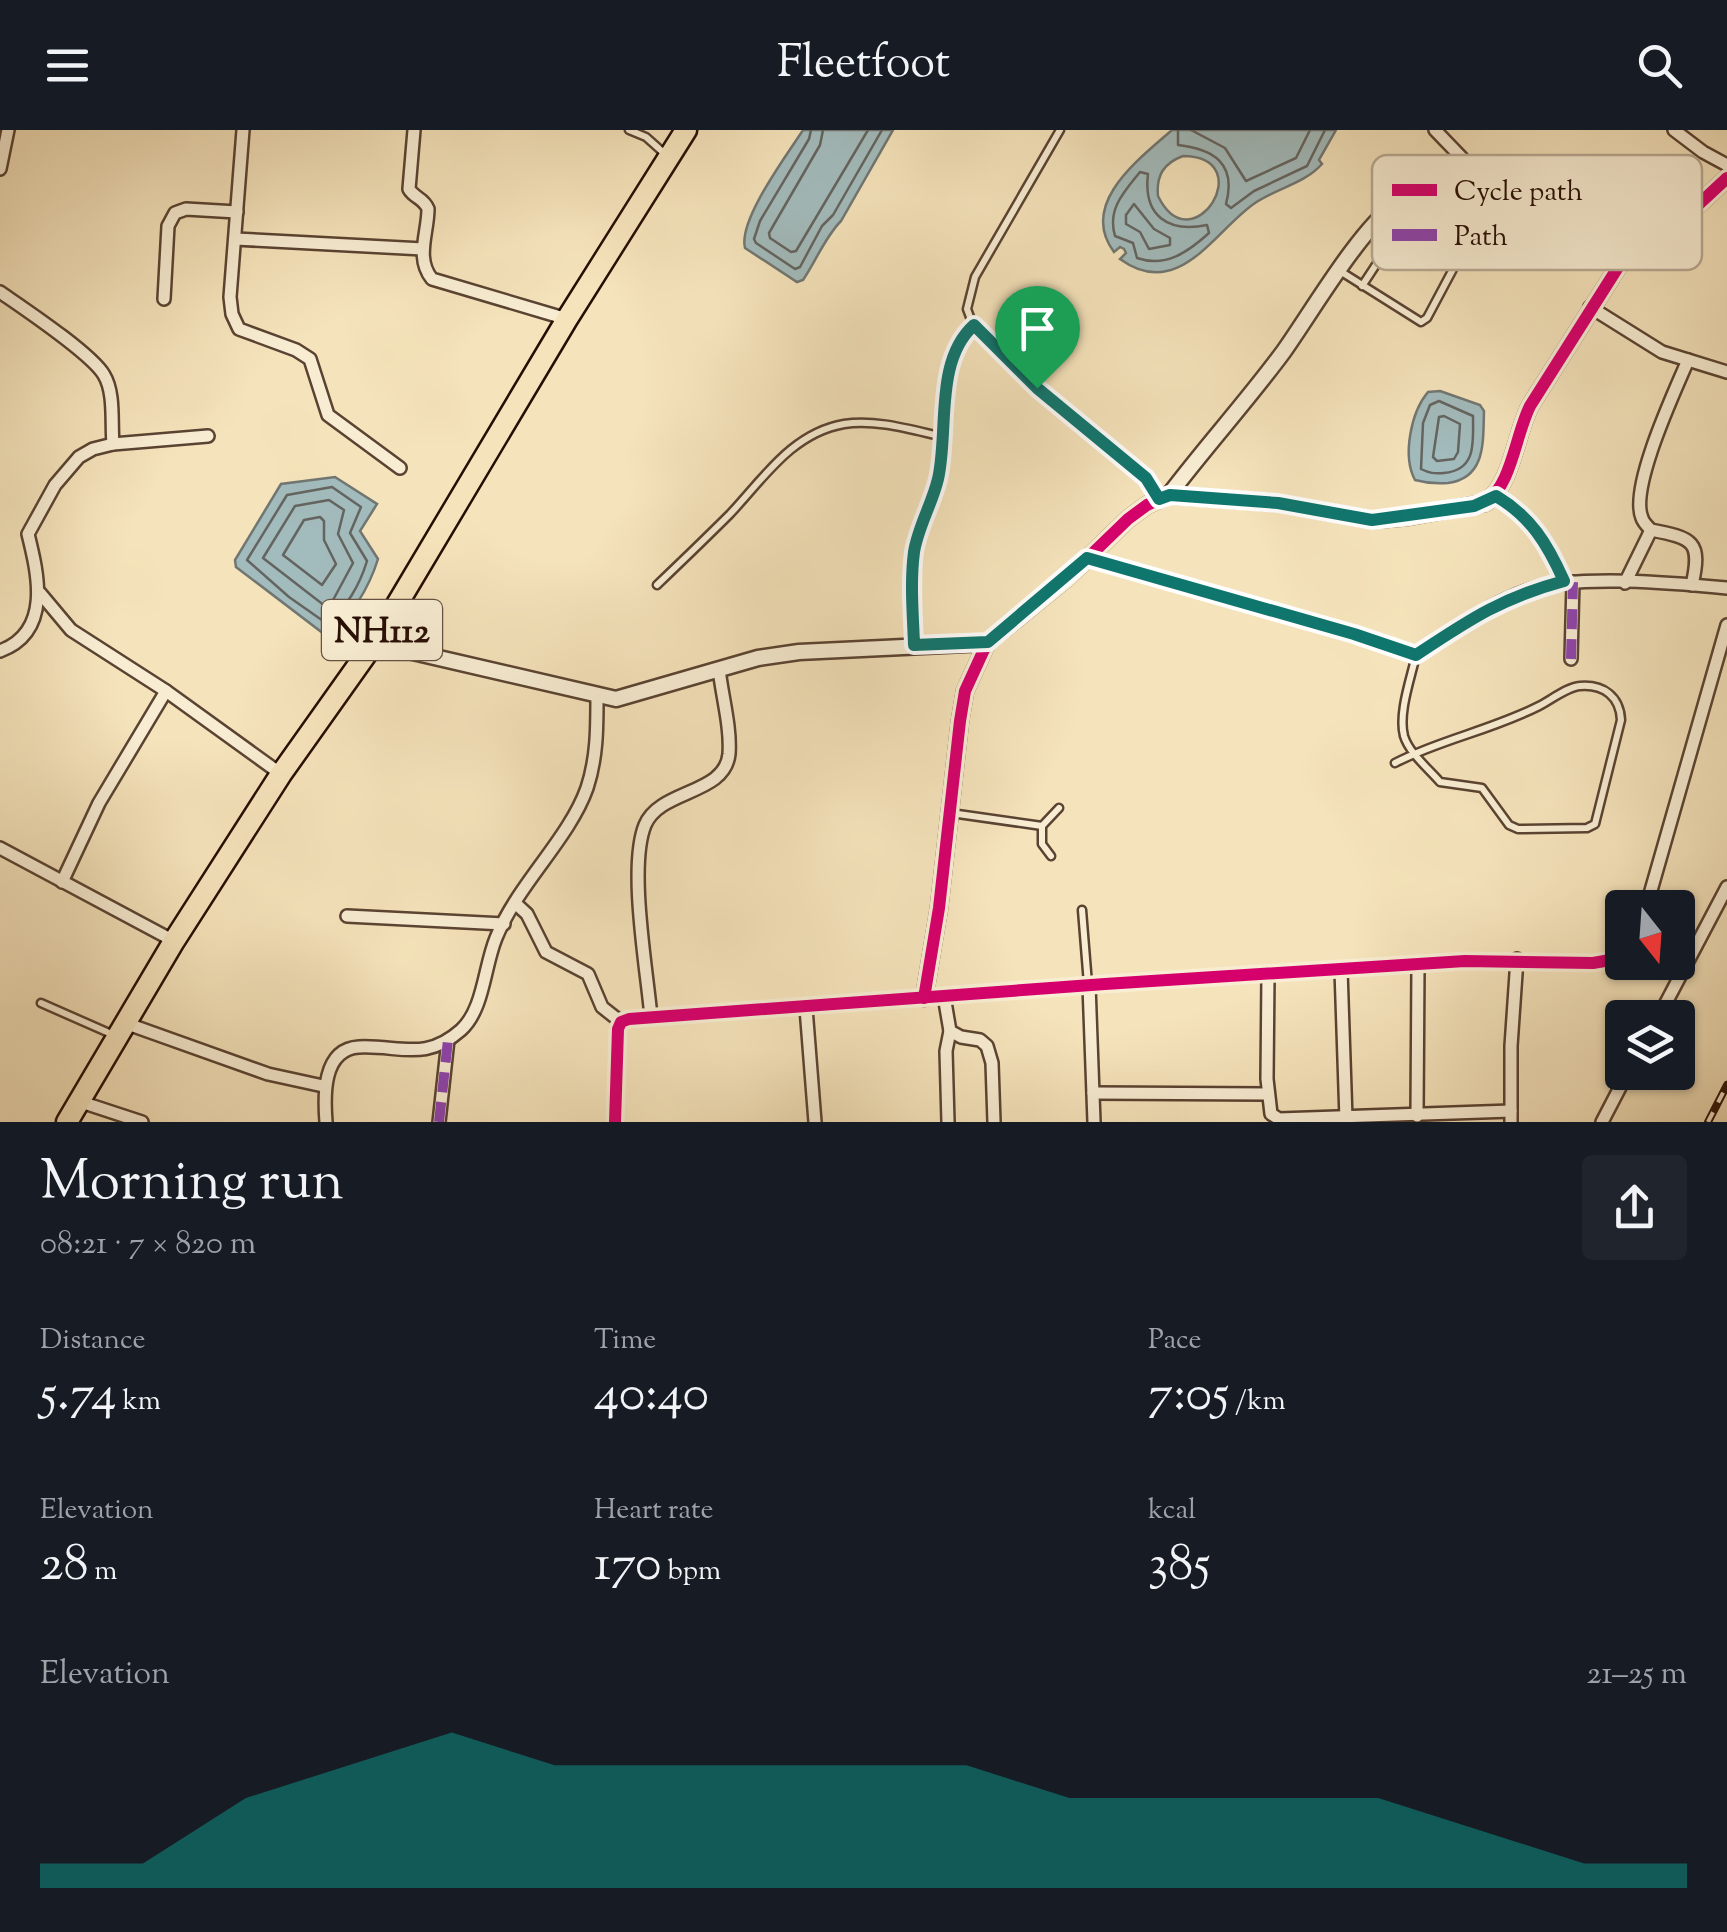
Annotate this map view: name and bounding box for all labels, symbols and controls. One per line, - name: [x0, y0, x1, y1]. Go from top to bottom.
- text: Fleetfoot: [777, 33, 950, 98]
- icon: menu: [40, 38, 95, 93]
- icon: search: [1632, 38, 1687, 93]
- legend: [1372, 155, 1702, 270]
- text: Cycle path: [1454, 173, 1583, 213]
- text: Path: [1454, 218, 1508, 258]
- pin: [995, 286, 1080, 389]
- icon: arrive: [1010, 301, 1065, 356]
- road number: NH112: [322, 600, 442, 660]
- north arrow: [1605, 890, 1695, 980]
- map controls: [1605, 890, 1695, 1090]
- button: layers: [1605, 1000, 1695, 1090]
- text: Morning run: [40, 1145, 344, 1224]
- button: share: [1582, 1155, 1687, 1260]
- text: 08:21 · 7 × 820 m: [40, 1222, 256, 1268]
- text: Distance: [40, 1321, 146, 1361]
- text: Time: [594, 1321, 656, 1361]
- text: Pace: [1148, 1321, 1202, 1361]
- text: 5.74: [40, 1361, 117, 1433]
- text: 40:40: [594, 1361, 709, 1433]
- text: 7:05: [1148, 1361, 1229, 1433]
- text: km: [117, 1382, 161, 1422]
- text: /km: [1229, 1382, 1286, 1422]
- text: Elevation: [40, 1491, 154, 1531]
- text: Heart rate: [594, 1491, 714, 1531]
- text: kcal: [1148, 1491, 1196, 1531]
- text: 28: [40, 1531, 88, 1603]
- text: 170: [594, 1531, 662, 1603]
- text: 385: [1148, 1531, 1210, 1603]
- text: m: [88, 1552, 118, 1592]
- text: bpm: [662, 1552, 721, 1592]
- text: Elevation: [40, 1652, 170, 1698]
- text: 21–25 m: [1587, 1652, 1687, 1698]

